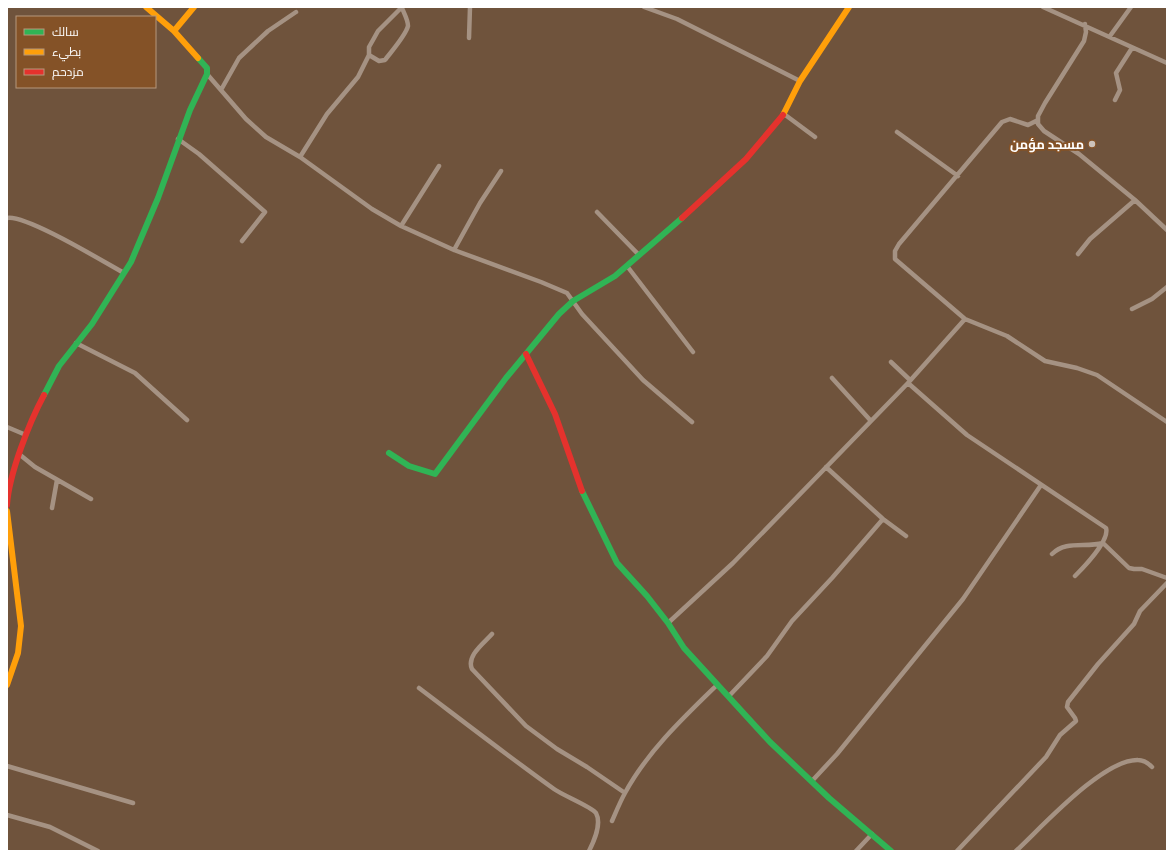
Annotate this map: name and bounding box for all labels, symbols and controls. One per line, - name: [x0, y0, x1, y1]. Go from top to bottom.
- legend: [16, 16, 156, 88]
- text: سالك: [52, 25, 79, 39]
- text: بطيء: [52, 45, 81, 62]
- text: مزدحم: [52, 65, 84, 80]
- place label: مسجد مؤمن: [1010, 137, 1084, 153]
- marker: مسجد مؤمن: [1087, 139, 1097, 149]

